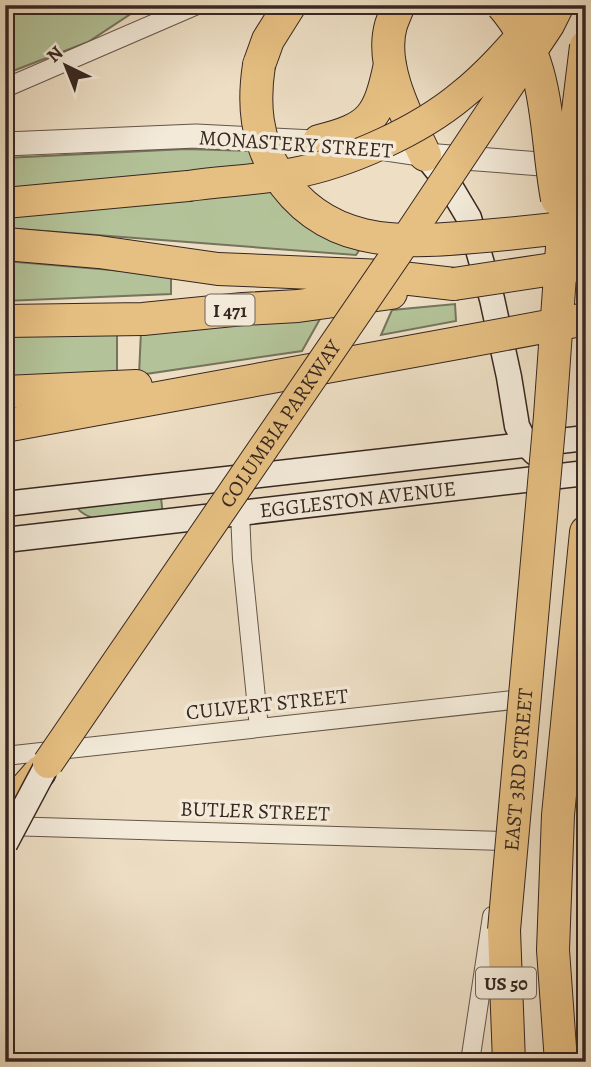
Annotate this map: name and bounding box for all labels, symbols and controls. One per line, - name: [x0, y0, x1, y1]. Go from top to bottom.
- north arrow: [32, 32, 102, 102]
- text: N: [41, 40, 69, 69]
- street label: MONASTERY STREET: [198, 123, 394, 165]
- road number: I 471: [205, 294, 254, 326]
- street label: COLUMBIA PARKWAY: [213, 334, 348, 513]
- street label: EGGLESTON AVENUE: [258, 474, 457, 525]
- street label: CULVERT STREET: [185, 682, 350, 726]
- street label: EAST 3RD STREET: [497, 686, 540, 852]
- street label: BUTLER STREET: [180, 794, 331, 828]
- road number: US 50: [476, 967, 536, 998]

